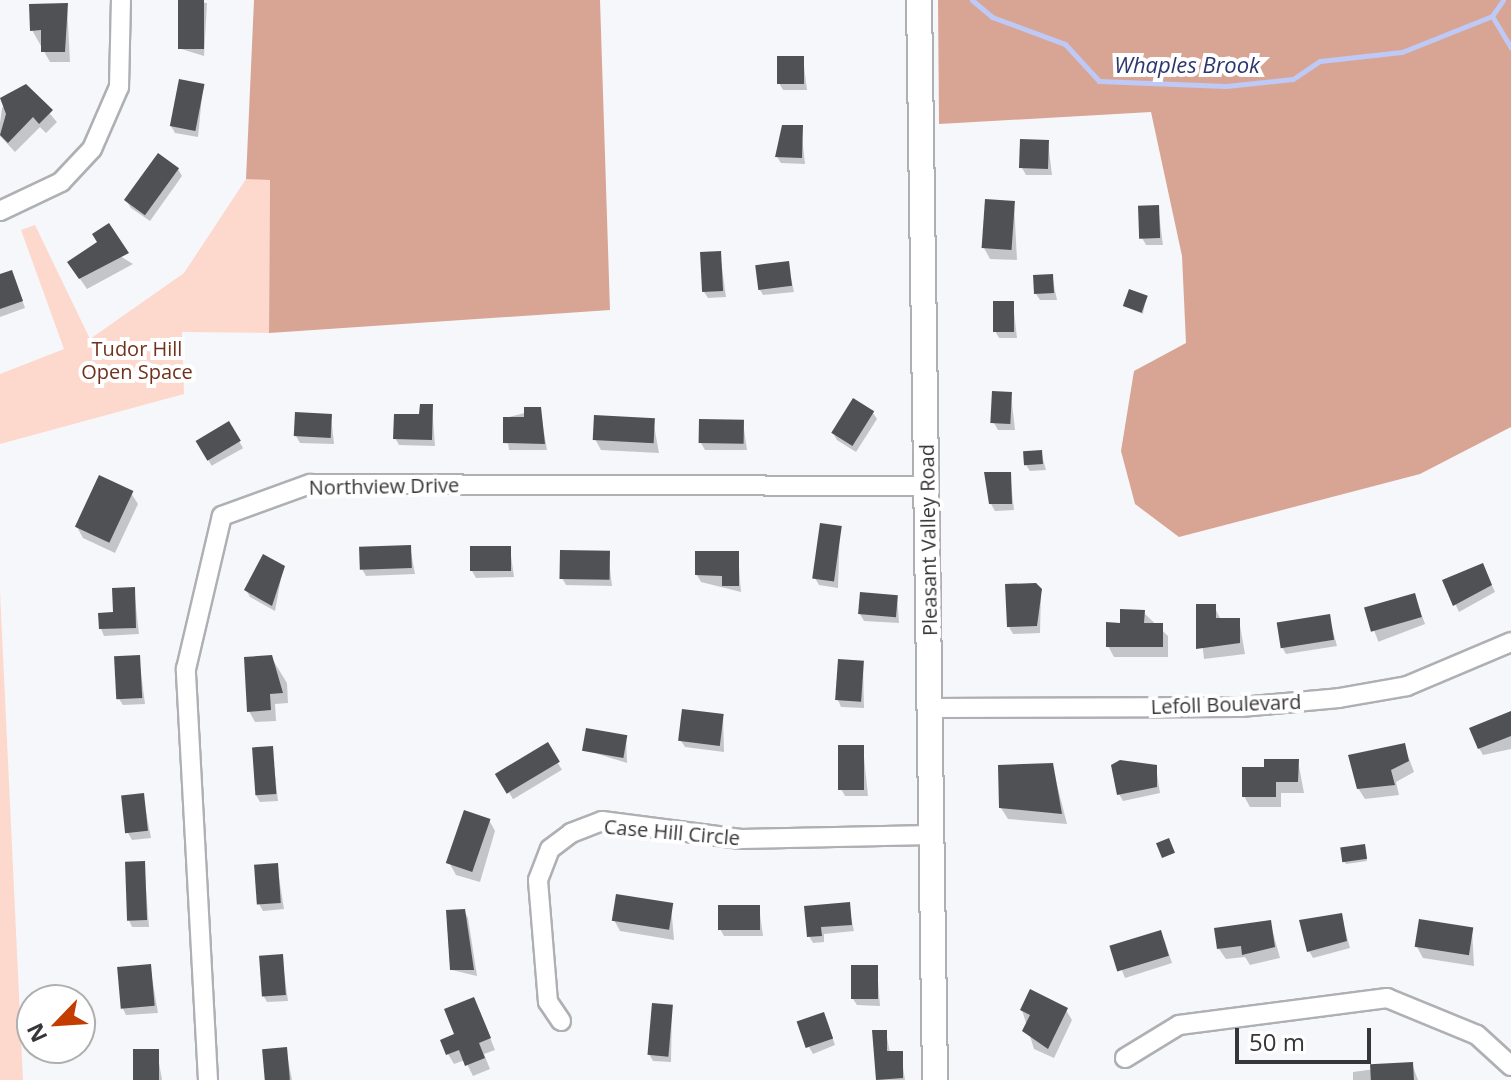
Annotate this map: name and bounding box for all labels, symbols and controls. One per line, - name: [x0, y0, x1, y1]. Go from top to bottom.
- water label: Whaples Brook: [1114, 52, 1260, 78]
- park label: Tudor Hill Open Space: [81, 337, 193, 384]
- street label: Pleasant Valley Road: [914, 444, 942, 636]
- street label: Northview Drive: [309, 473, 459, 499]
- street label: Lefoll Boulevard: [1150, 689, 1302, 719]
- street label: Case Hill Circle: [603, 814, 741, 850]
- north arrow: [16, 984, 96, 1064]
- scale bar: [1239, 1012, 1375, 1062]
- text: N: [19, 1019, 53, 1048]
- text: 50 m: [1249, 1025, 1305, 1058]

